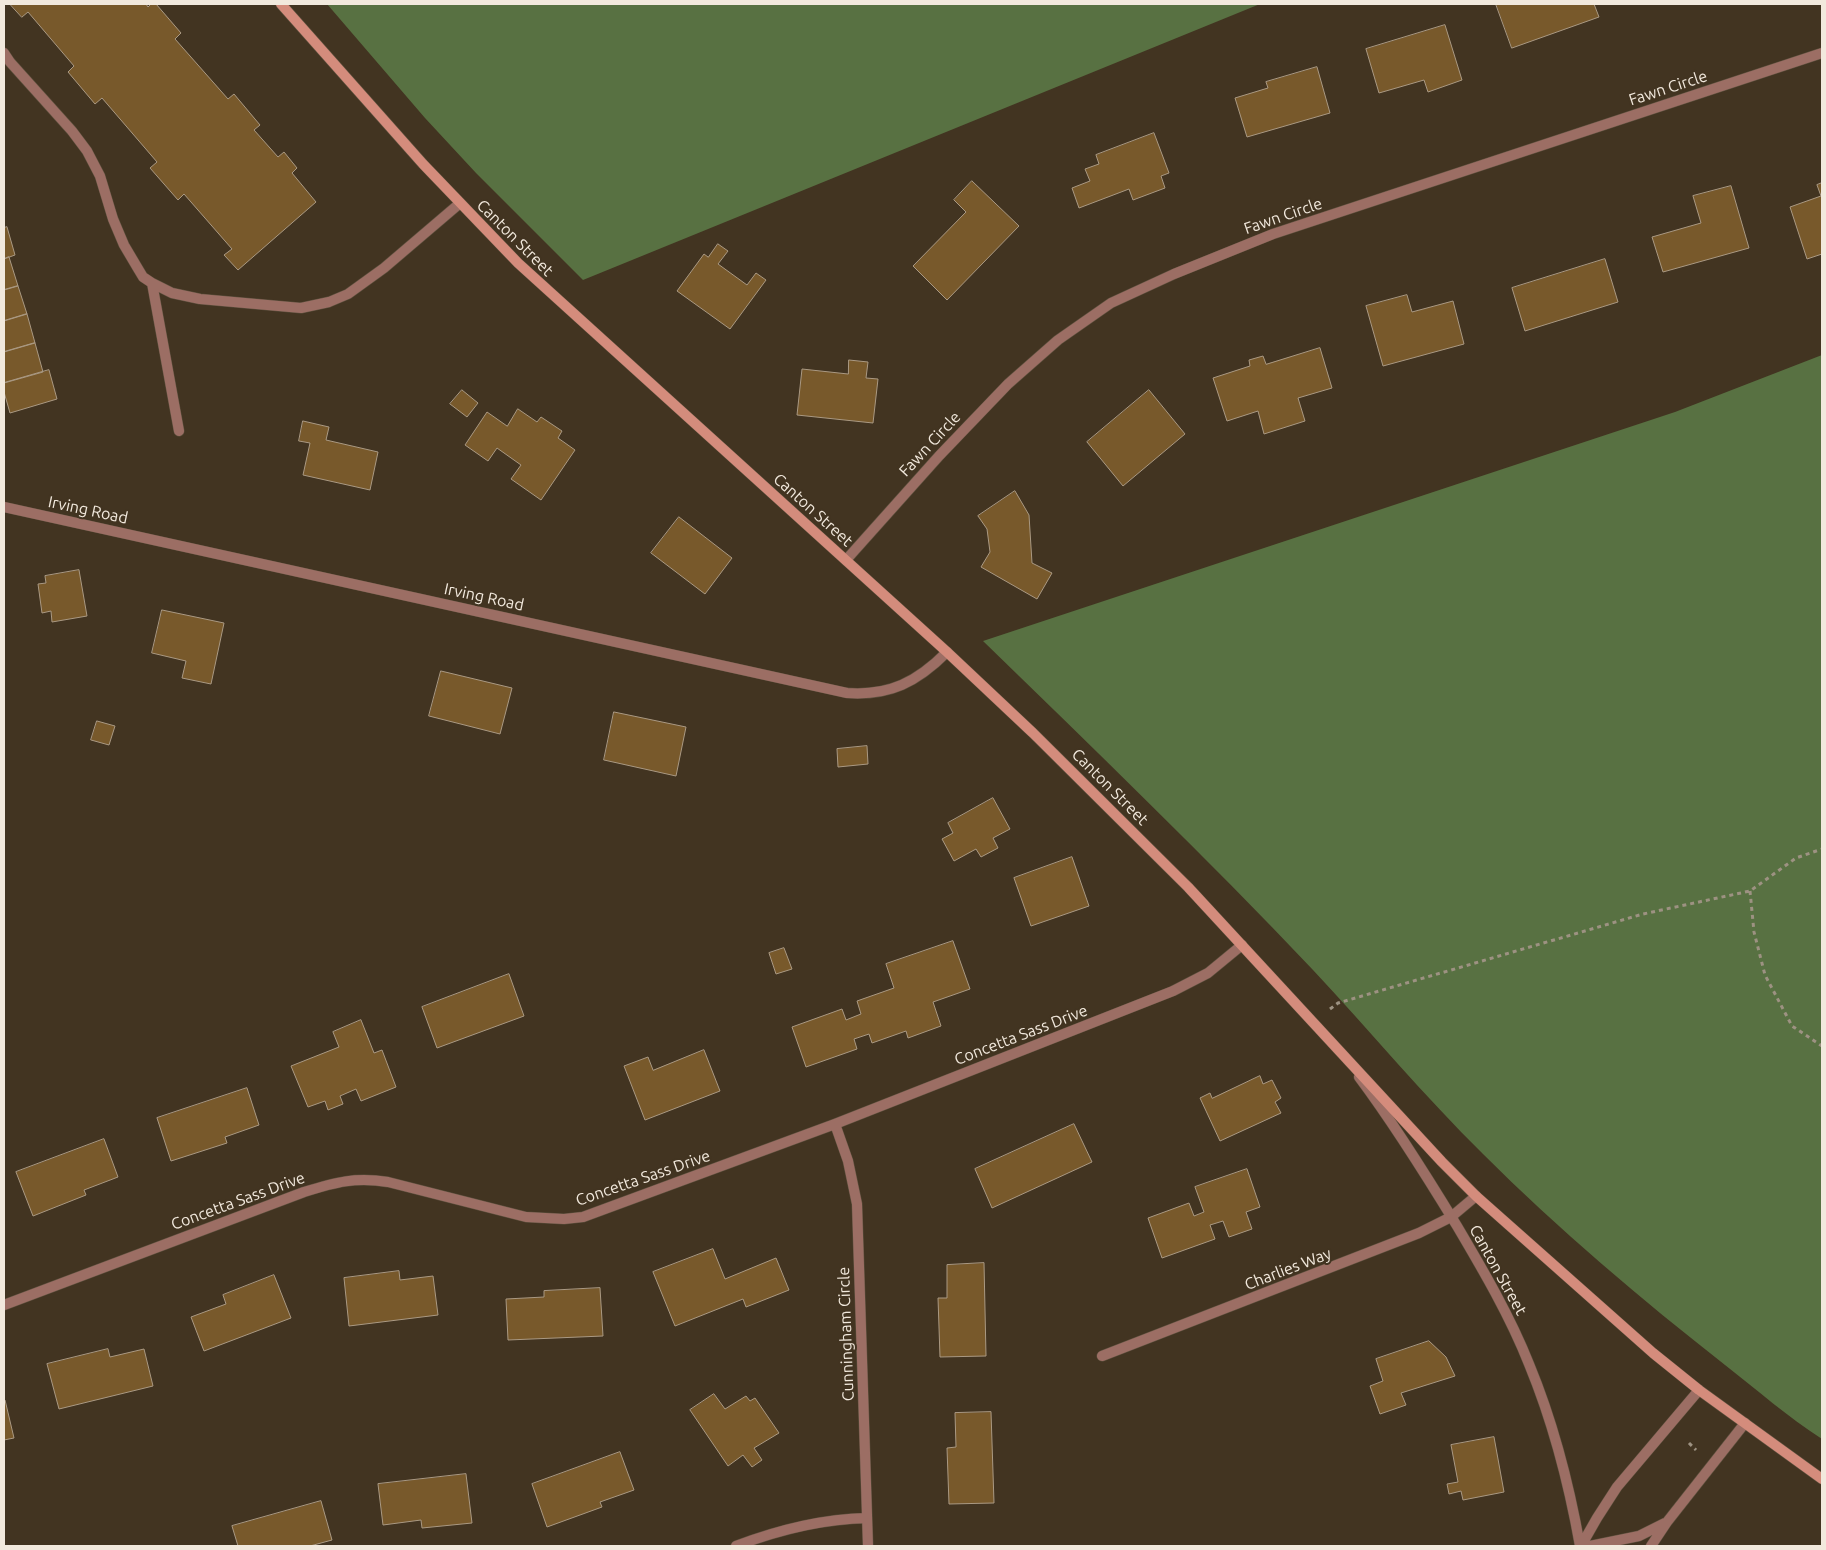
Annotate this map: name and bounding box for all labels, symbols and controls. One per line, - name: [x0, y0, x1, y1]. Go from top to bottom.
- street label: Fawn Circle: [1626, 66, 1710, 110]
- street label: Fawn Circle: [1241, 194, 1325, 238]
- street label: Canton Street: [473, 196, 557, 280]
- street label: Fawn Circle: [895, 408, 965, 480]
- street label: Canton Street: [769, 469, 857, 551]
- street label: Irving Road: [46, 492, 130, 528]
- street label: Irving Road: [442, 579, 526, 615]
- street label: Canton Street: [1068, 745, 1152, 829]
- street label: Concetta Sass Drive: [952, 1001, 1090, 1069]
- street label: Concetta Sass Drive: [573, 1146, 713, 1210]
- street label: Concetta Sass Drive: [168, 1168, 308, 1234]
- street label: Canton Street: [1465, 1221, 1531, 1319]
- street label: Charlies Way: [1242, 1244, 1334, 1294]
- street label: Cunningham Circle: [834, 1267, 858, 1401]

